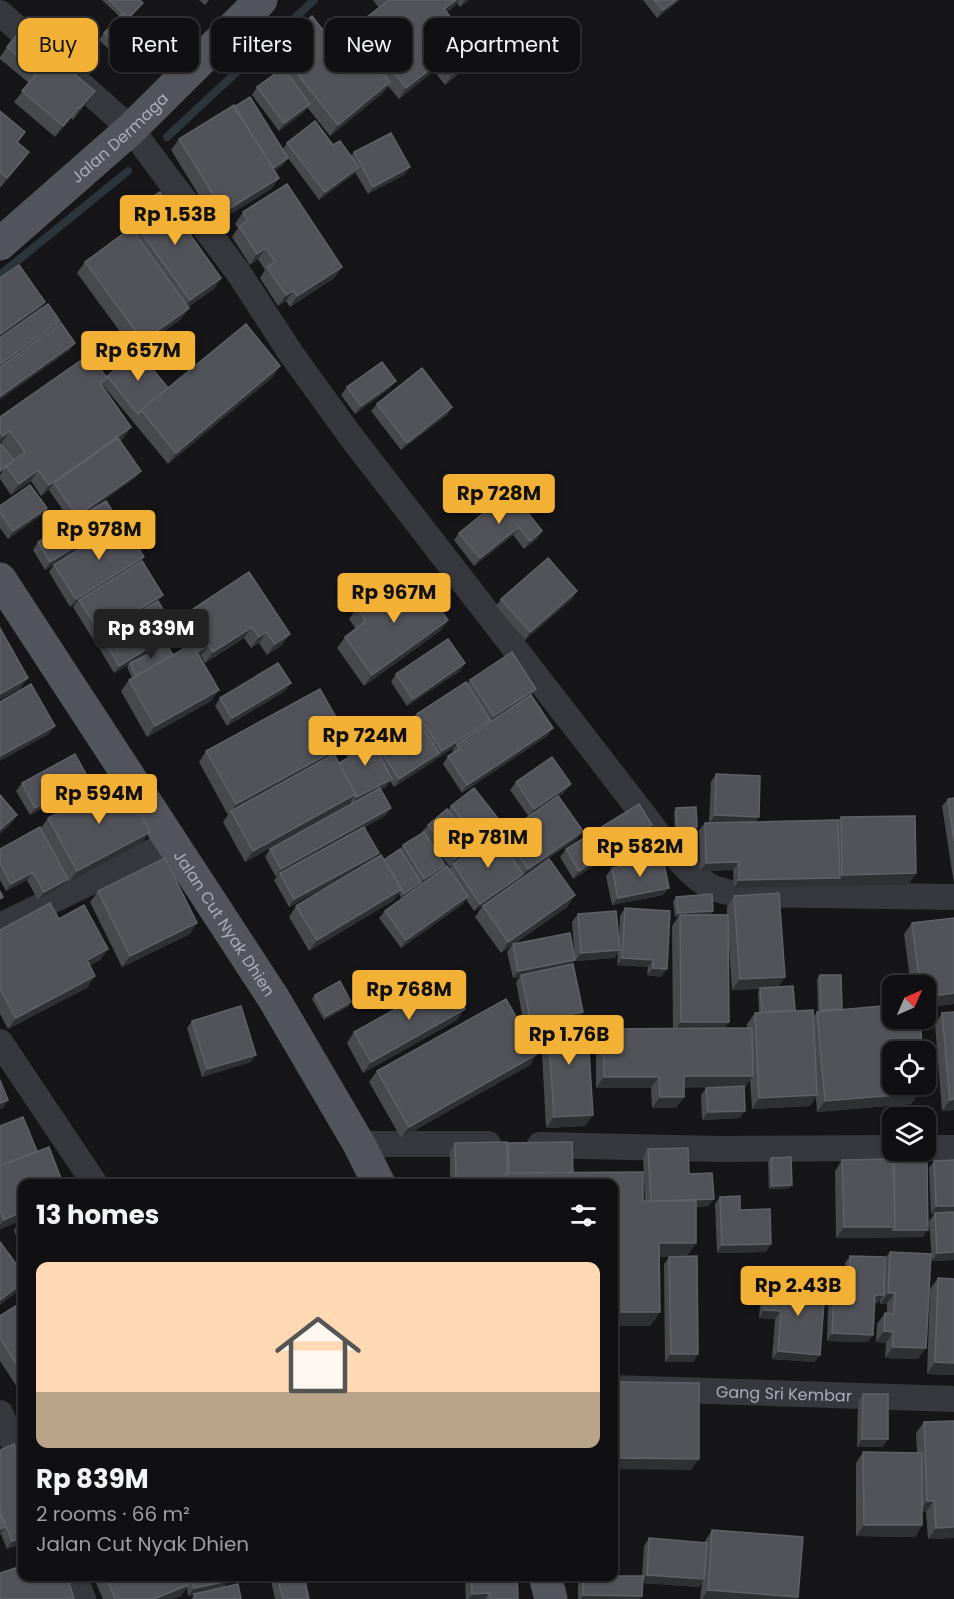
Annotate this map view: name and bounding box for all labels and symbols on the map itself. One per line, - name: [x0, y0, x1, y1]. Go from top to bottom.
- street label: Jalan Dermaga: [66, 87, 174, 189]
- pin: Rp 1.53B: [113, 195, 237, 246]
- pin: Rp 657M: [83, 331, 193, 382]
- pin: Rp 728M: [444, 474, 554, 525]
- pin: Rp 978M: [44, 510, 154, 561]
- pin: Rp 967M: [339, 573, 449, 624]
- pin: Rp 839M: [96, 609, 206, 660]
- pin: Rp 724M: [310, 716, 420, 767]
- pin: Rp 594M: [44, 774, 154, 825]
- pin: Rp 781M: [433, 818, 543, 869]
- pin: Rp 582M: [585, 827, 695, 878]
- street label: Jalan Cut Nyak Dhien: [168, 846, 280, 1001]
- pin: Rp 768M: [354, 970, 464, 1021]
- north arrow: [882, 975, 936, 1029]
- pin: Rp 1.76B: [507, 1015, 631, 1066]
- pin: Rp 2.43B: [736, 1266, 860, 1317]
- street label: Gang Sri Kembar: [716, 1380, 852, 1408]

